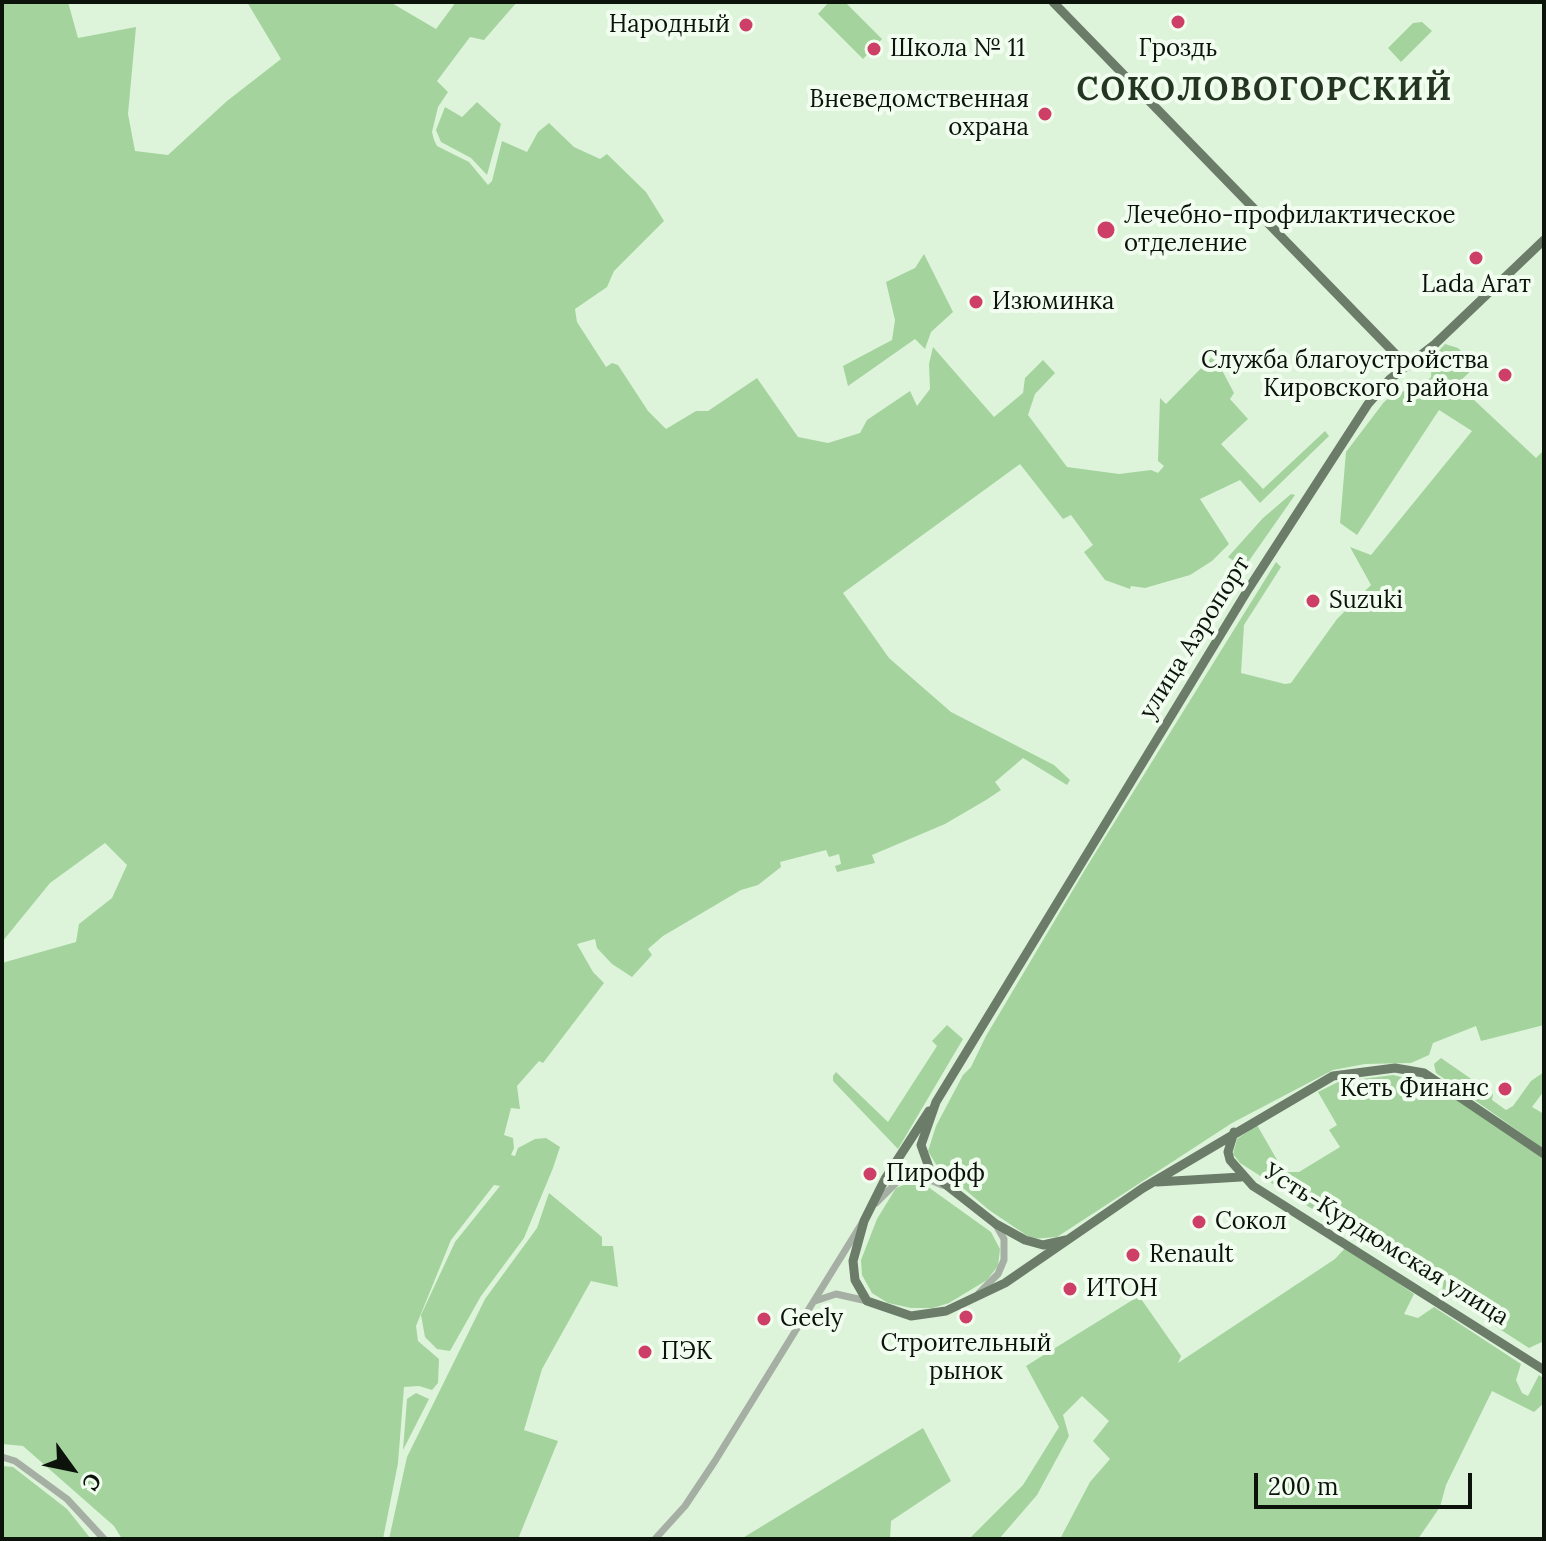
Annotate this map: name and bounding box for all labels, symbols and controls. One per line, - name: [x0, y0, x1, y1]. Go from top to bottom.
- place label: Народный: [609, 11, 730, 39]
- marker: Гроздь: [1169, 13, 1187, 31]
- marker: Народный: [737, 16, 755, 34]
- place label: Школа № 11: [890, 35, 1025, 63]
- place label: Гроздь: [1139, 35, 1217, 63]
- marker: Школа № 11: [865, 40, 883, 58]
- district label: СОКОЛОВОГОРСКИЙ: [1077, 72, 1453, 110]
- place label: Вневедомственная охрана: [809, 86, 1029, 142]
- marker: Вневедомственная охрана: [1036, 105, 1054, 123]
- place label: Лечебно-профилактическое отделение: [1124, 202, 1456, 258]
- marker: Лечебно-профилактическое отделение: [1095, 219, 1117, 241]
- marker: Lada Агат: [1467, 249, 1485, 267]
- place label: Lada Агат: [1421, 271, 1531, 299]
- place label: Изюминка: [992, 288, 1114, 316]
- marker: Изюминка: [967, 293, 985, 311]
- place label: Служба благоустройства Кировского района: [1201, 347, 1489, 403]
- marker: Служба благоустройства Кировского района: [1496, 366, 1514, 384]
- street label: улица Аэропорт: [1133, 551, 1257, 725]
- place label: Suzuki: [1329, 587, 1403, 615]
- marker: Suzuki: [1304, 592, 1322, 610]
- place label: Кеть Финанс: [1340, 1075, 1489, 1103]
- marker: Кеть Финанс: [1496, 1080, 1514, 1098]
- street label: Усть-Курдюмская улица: [1258, 1158, 1514, 1332]
- place label: Пирофф: [886, 1160, 985, 1188]
- marker: Пирофф: [861, 1165, 879, 1183]
- place label: Сокол: [1215, 1208, 1287, 1236]
- marker: Сокол: [1190, 1213, 1208, 1231]
- place label: Renault: [1149, 1241, 1234, 1269]
- marker: Renault: [1124, 1246, 1142, 1264]
- place label: ИТОН: [1086, 1275, 1158, 1303]
- marker: ИТОН: [1061, 1280, 1079, 1298]
- place label: Geely: [780, 1305, 843, 1333]
- marker: Строительный рынок: [957, 1308, 975, 1326]
- marker: Geely: [755, 1310, 773, 1328]
- place label: Строительный рынок: [880, 1330, 1052, 1386]
- place label: ПЭК: [661, 1338, 712, 1366]
- marker: ПЭК: [636, 1343, 654, 1361]
- north arrow: [32, 1429, 112, 1509]
- scale bar: [1258, 1457, 1476, 1507]
- text: С: [76, 1468, 108, 1496]
- text: 200 m: [1268, 1471, 1338, 1502]

